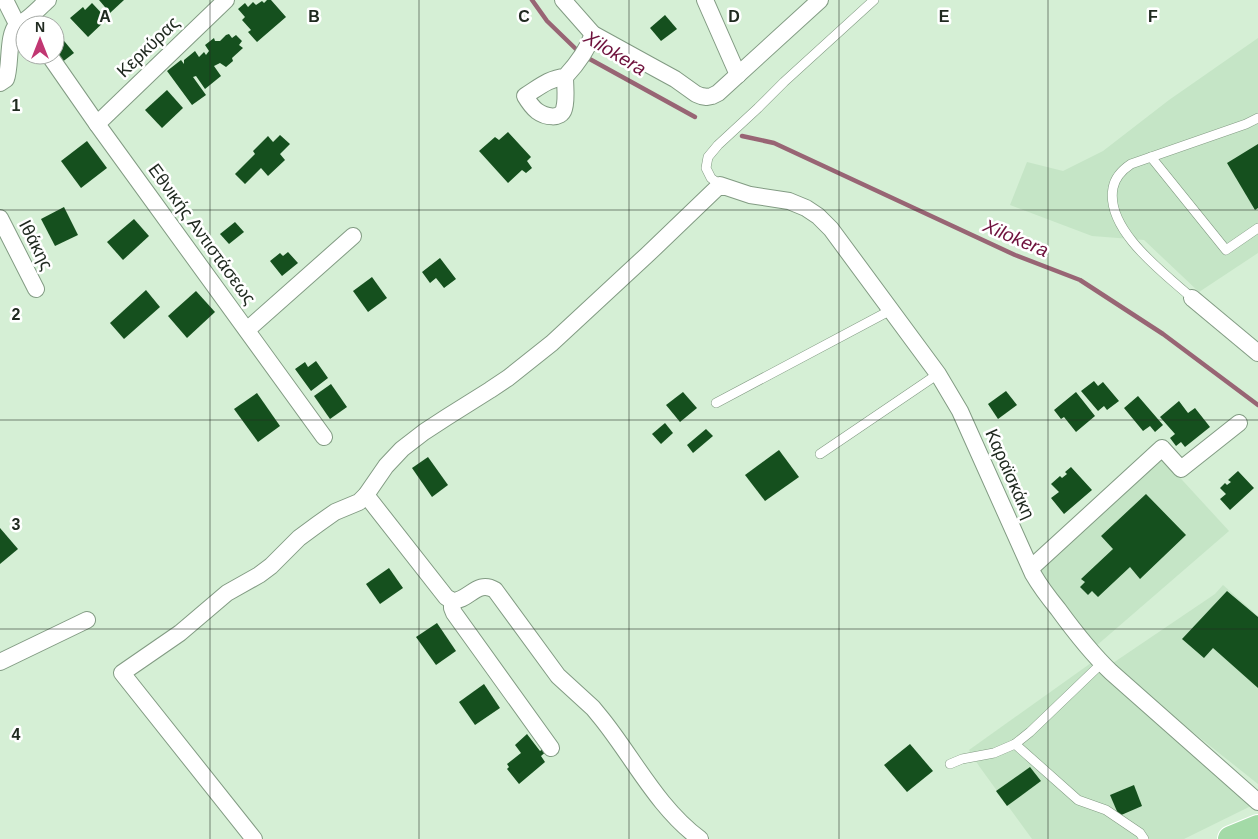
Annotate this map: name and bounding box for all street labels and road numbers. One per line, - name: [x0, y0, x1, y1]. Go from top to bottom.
- street label: Κερκύρας: [113, 12, 183, 81]
- street label: Εθνικής Αντιστάσεως: [144, 160, 260, 308]
- street label: Ιθάκης: [15, 217, 57, 273]
- street label: Καραϊσκάκη: [981, 426, 1039, 522]

